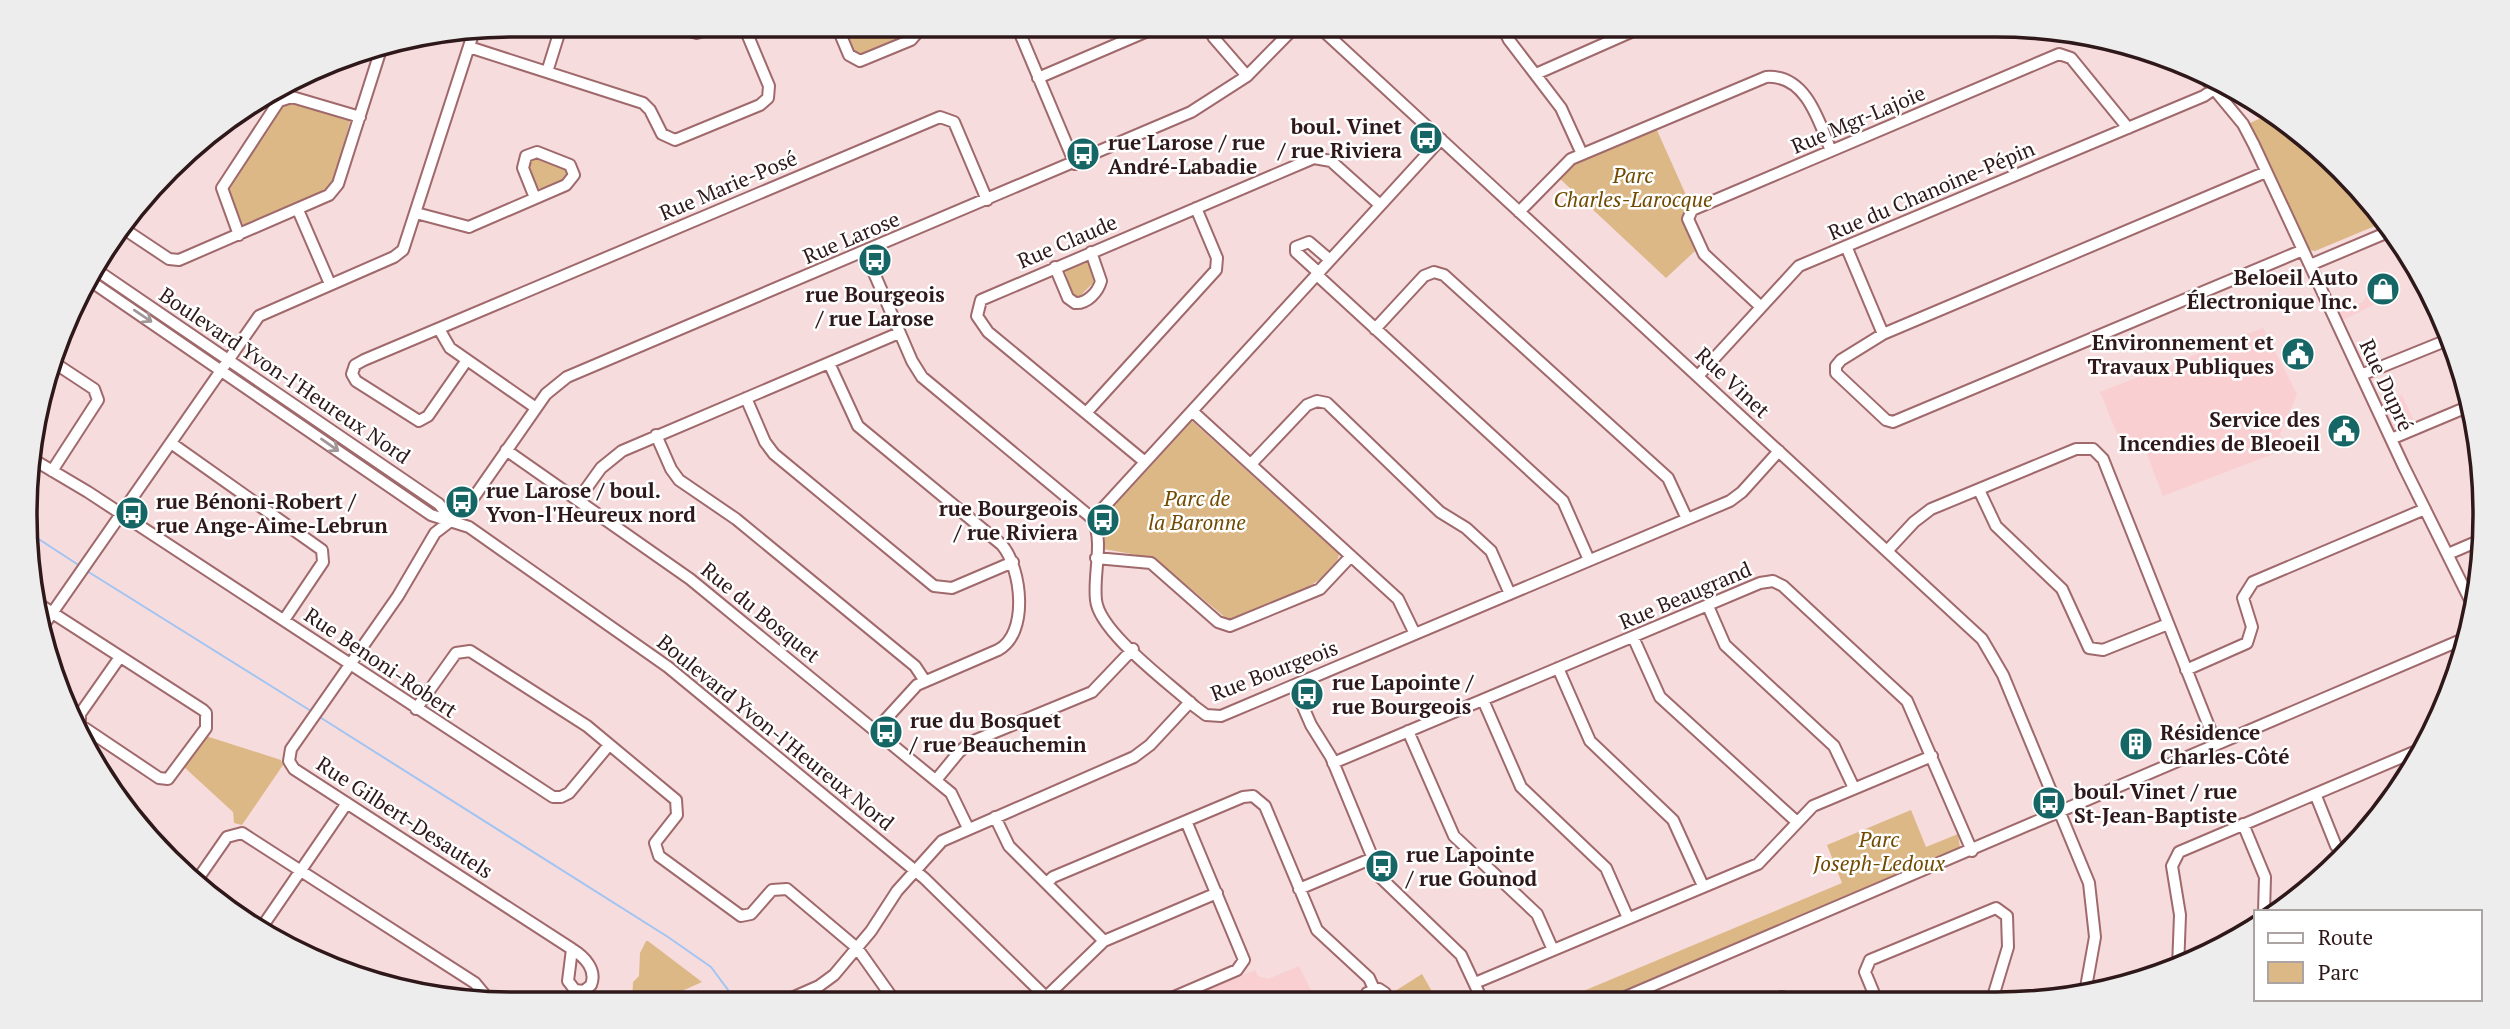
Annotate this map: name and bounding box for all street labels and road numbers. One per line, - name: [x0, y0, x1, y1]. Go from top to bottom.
- street label: Rue Mgr-Lajoie: [1787, 78, 1929, 160]
- street label: Rue du Chanoine-Pépin: [1823, 134, 2039, 246]
- street label: Rue Marie-Posé: [655, 143, 801, 227]
- street label: Rue Larose: [798, 204, 904, 270]
- street label: Rue Claude: [1013, 207, 1121, 275]
- street label: Boulevard Yvon-l'Heureux Nord: [154, 280, 416, 470]
- street label: Rue Dupré: [2353, 334, 2421, 436]
- street label: Rue Vinet: [1690, 340, 1776, 424]
- street label: Rue Beaugrand: [1615, 554, 1756, 635]
- street label: Rue du Bosquet: [696, 555, 826, 669]
- street label: Rue Benoni-Robert: [299, 600, 463, 724]
- street label: Boulevard Yvon-l'Heureux Nord: [652, 628, 901, 837]
- street label: Rue Bourgeois: [1206, 633, 1342, 707]
- street label: Rue Gilbert-Desautels: [311, 749, 499, 885]

